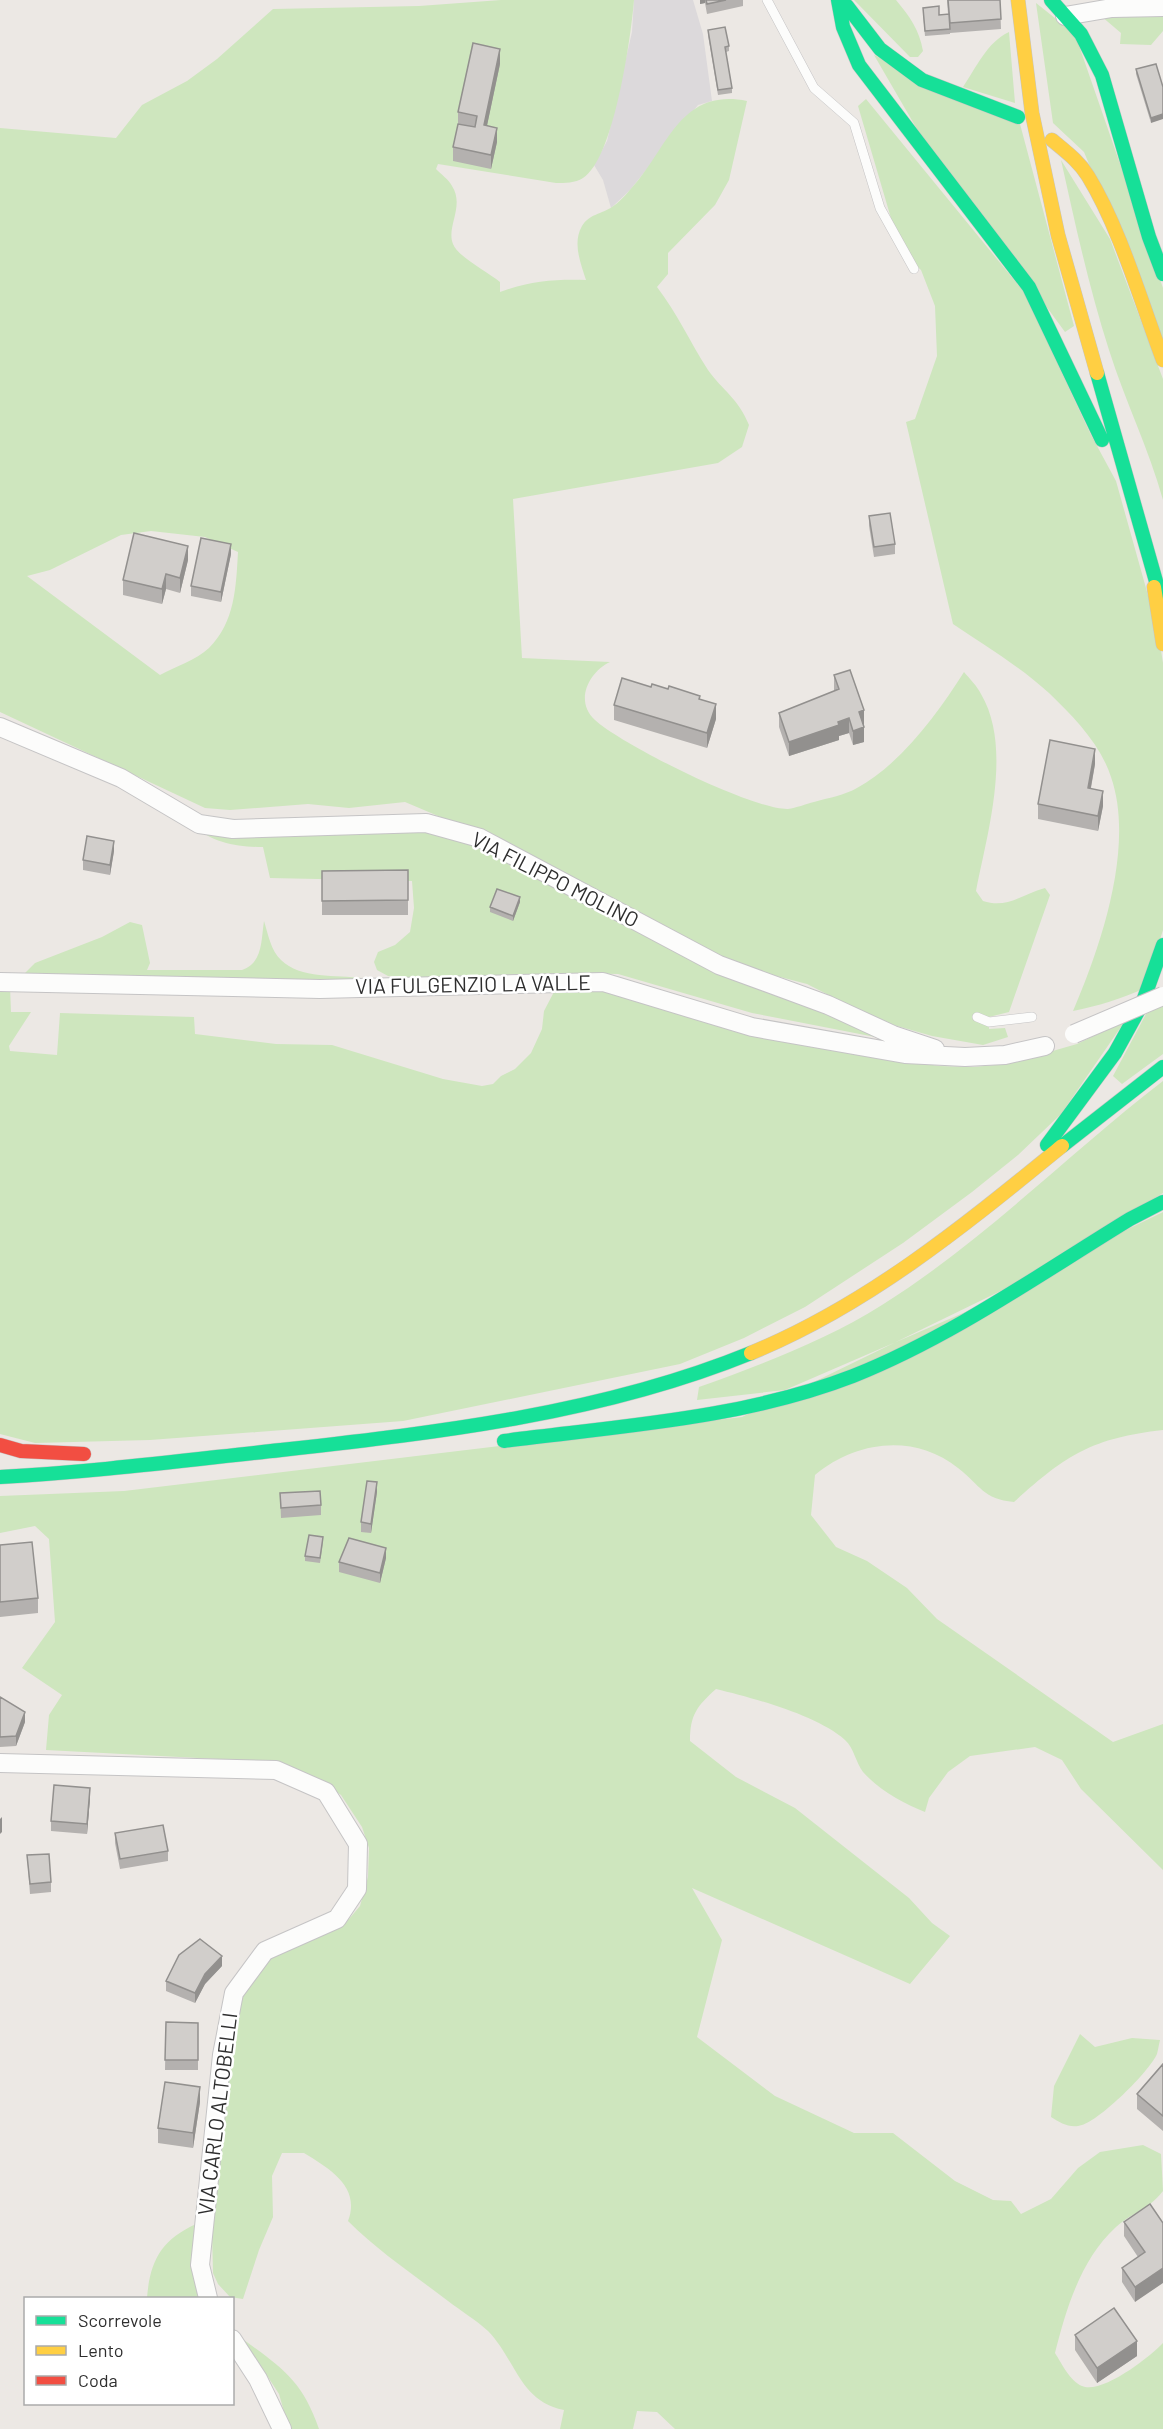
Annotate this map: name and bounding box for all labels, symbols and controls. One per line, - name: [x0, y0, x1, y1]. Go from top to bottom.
- street label: VIA FILIPPO MOLINO: [468, 826, 643, 932]
- street label: VIA FULGENZIO LA VALLE: [355, 969, 591, 998]
- street label: VIA CARLO ALTOBELLI: [192, 2011, 241, 2217]
- legend: [24, 2297, 234, 2405]
- text: Scorrevole: [78, 2309, 162, 2331]
- text: Lento: [78, 2339, 124, 2361]
- text: Coda: [78, 2369, 118, 2391]

